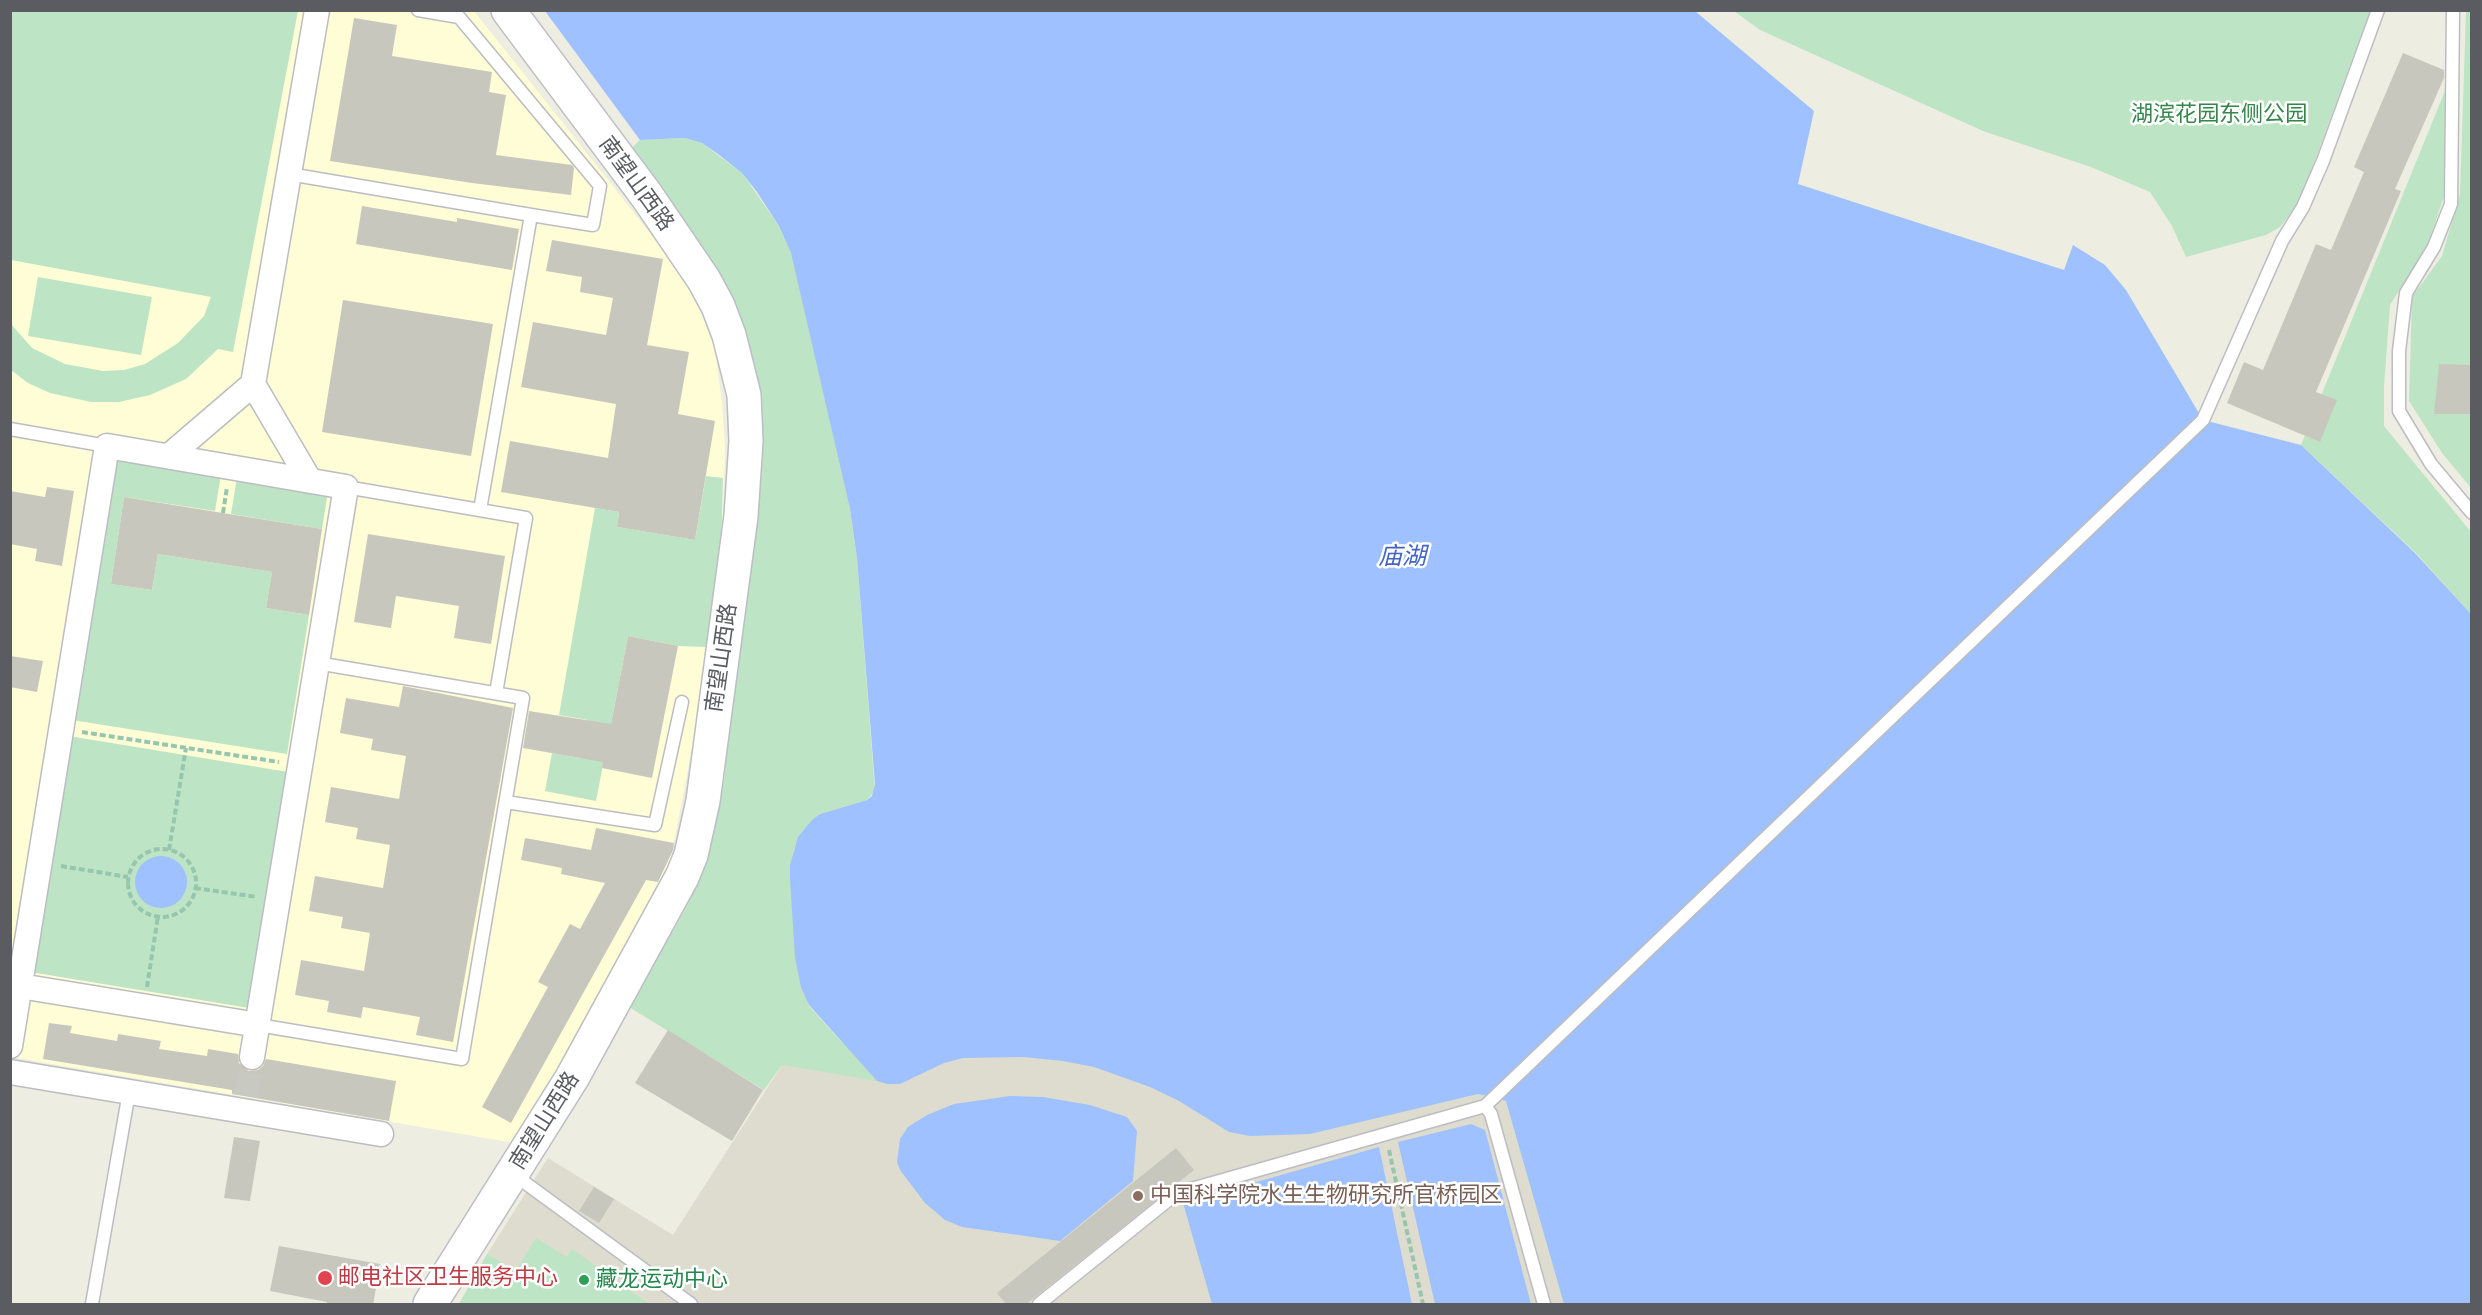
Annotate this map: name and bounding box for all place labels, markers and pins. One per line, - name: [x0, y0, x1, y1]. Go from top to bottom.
- place label: 中国科学院水生生物研究所官桥园区: [1150, 1183, 1502, 1209]
- marker: 中国科学院水生生物研究所官桥园区: [1131, 1189, 1145, 1203]
- place label: 邮电社区卫生服务中心: [338, 1265, 558, 1291]
- place label: 藏龙运动中心: [596, 1267, 728, 1293]
- marker: 邮电社区卫生服务中心: [316, 1269, 334, 1287]
- marker: 藏龙运动中心: [577, 1273, 591, 1287]

